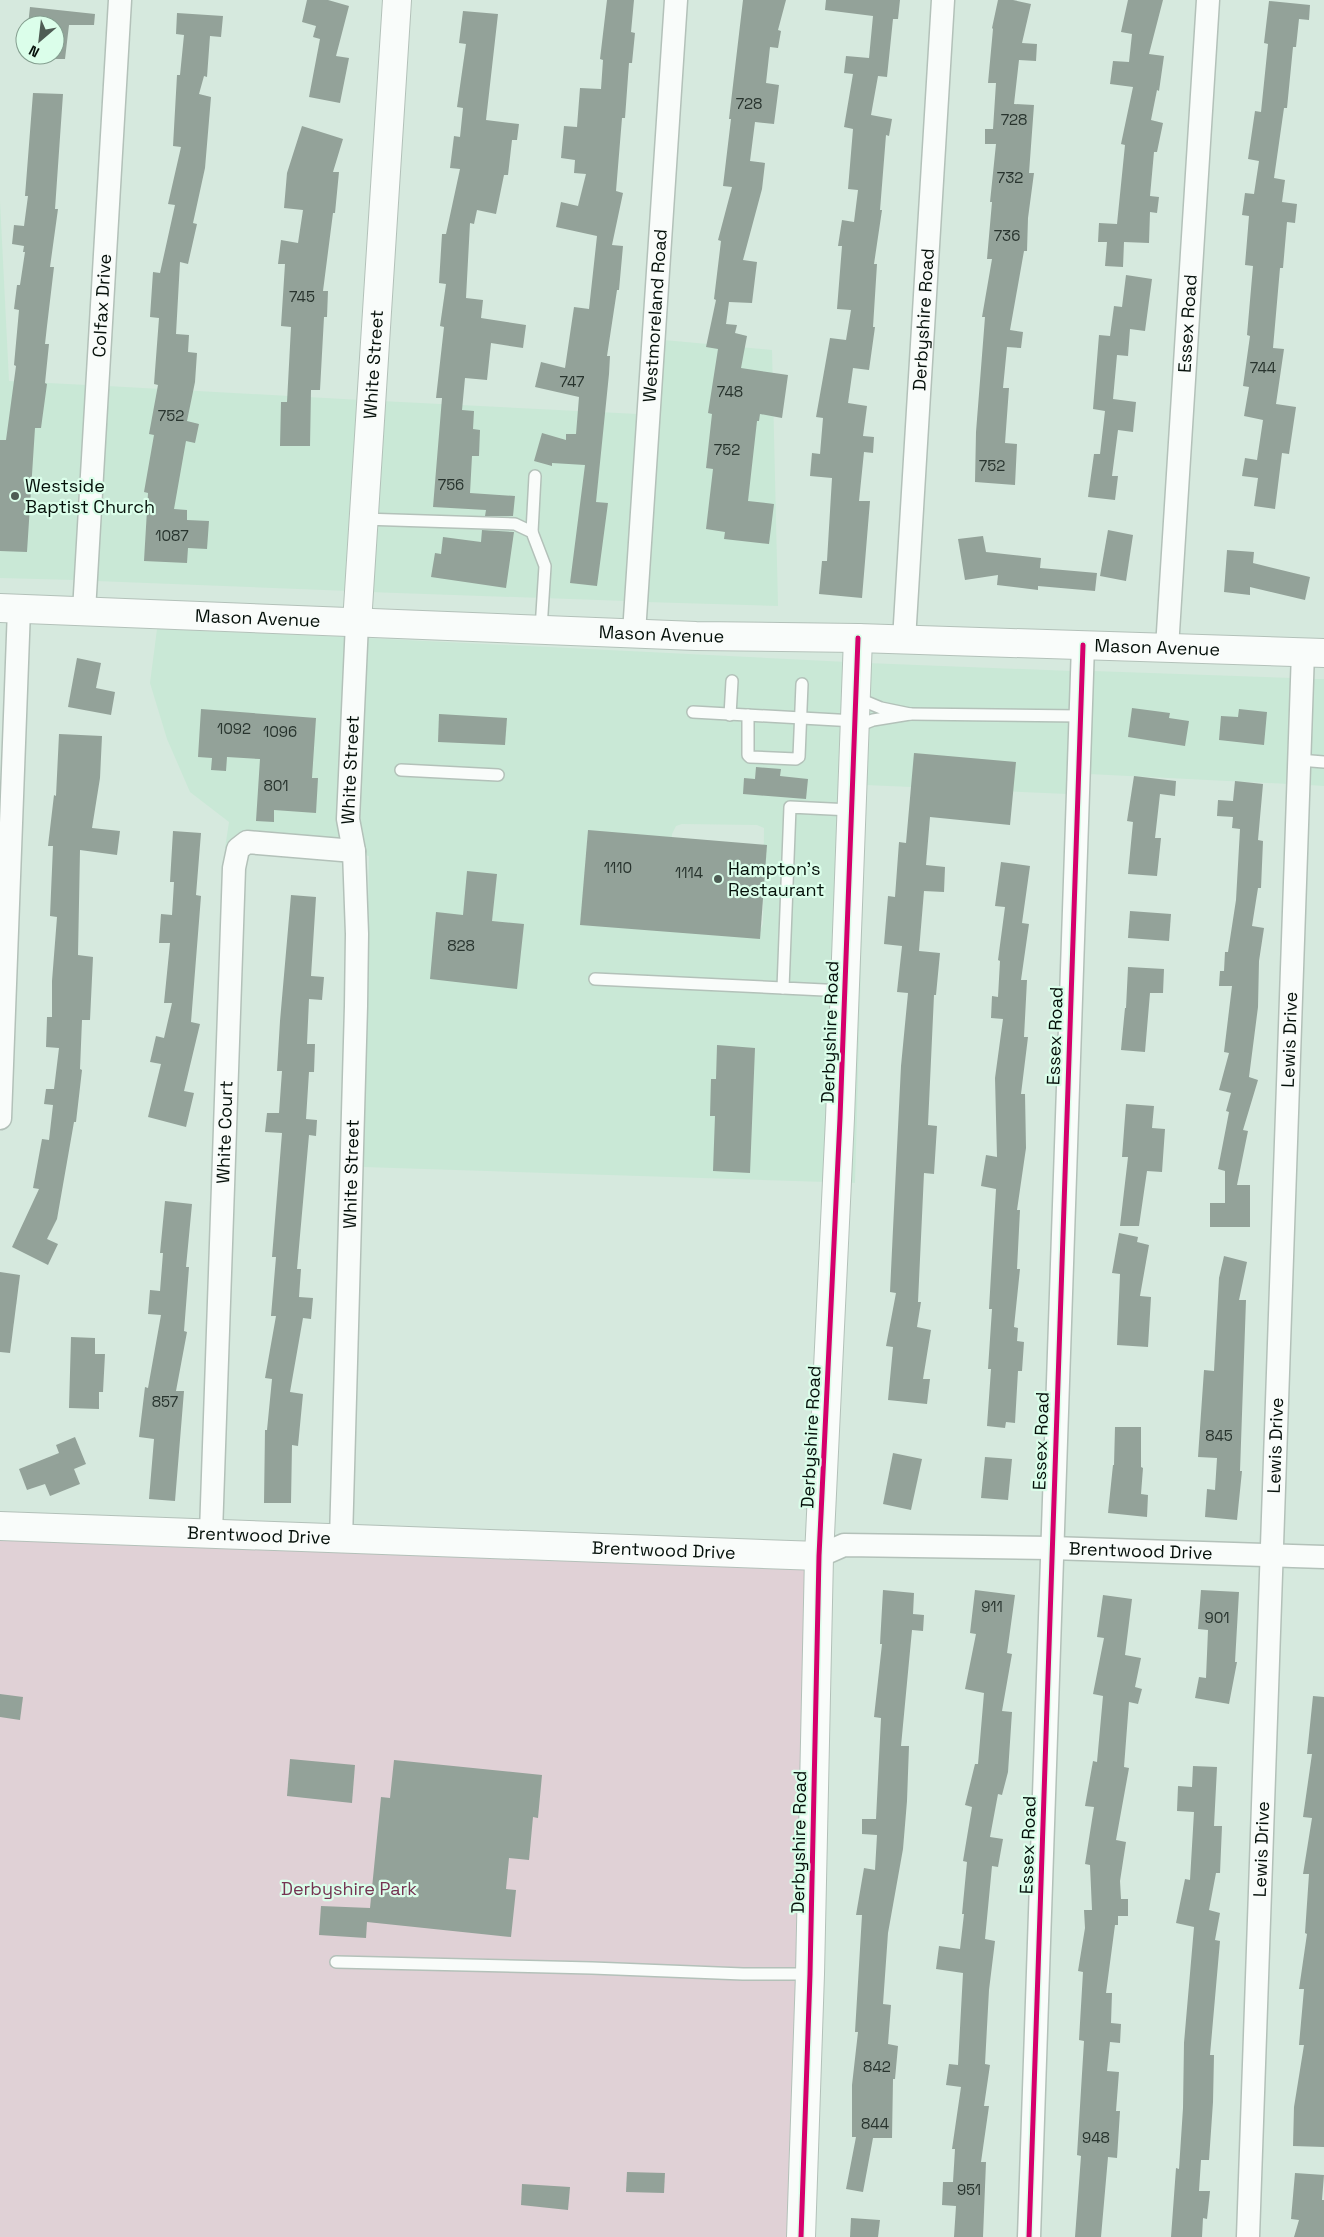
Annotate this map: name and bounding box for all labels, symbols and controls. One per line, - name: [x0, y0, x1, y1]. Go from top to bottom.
- north arrow: [15, 15, 65, 65]
- text: N: [26, 41, 42, 62]
- house number: 728: [736, 94, 762, 113]
- house number: 728: [1001, 110, 1027, 129]
- house number: 732: [997, 168, 1023, 187]
- house number: 736: [994, 226, 1020, 245]
- street label: Westmoreland Road: [637, 228, 672, 403]
- street label: Derbyshire Road: [907, 248, 939, 392]
- street label: Colfax Drive: [87, 253, 116, 358]
- street label: Essex Road: [1172, 274, 1202, 374]
- house number: 745: [289, 287, 315, 306]
- street label: White Street: [358, 309, 388, 420]
- house number: 744: [1250, 358, 1276, 377]
- house number: 747: [560, 372, 584, 391]
- house number: 748: [717, 382, 743, 401]
- house number: 752: [158, 406, 184, 425]
- house number: 752: [714, 440, 740, 459]
- house number: 752: [979, 456, 1005, 475]
- place label: Westside Baptist Church: [25, 474, 155, 518]
- house number: 756: [438, 475, 464, 494]
- marker: Westside Baptist Church: [9, 490, 21, 502]
- house number: 1087: [155, 526, 189, 545]
- street label: Mason Avenue: [195, 604, 321, 632]
- street label: Mason Avenue: [598, 620, 724, 647]
- street label: Mason Avenue: [1094, 634, 1220, 661]
- street label: White Street: [336, 715, 364, 825]
- house number: 1092: [217, 719, 251, 738]
- house number: 1096: [263, 722, 297, 741]
- house number: 801: [263, 776, 289, 795]
- place label: Hampton's Restaurant: [728, 857, 825, 901]
- house number: 1110: [604, 858, 632, 877]
- house number: 1114: [675, 863, 703, 882]
- marker: Hampton's Restaurant: [712, 873, 724, 885]
- house number: 828: [447, 936, 475, 955]
- street label: Derbyshire Road: [816, 960, 843, 1104]
- street label: Essex Road: [1041, 986, 1068, 1086]
- street label: Lewis Drive: [1276, 991, 1302, 1088]
- street label: White Court: [211, 1080, 238, 1184]
- street label: White Street: [338, 1119, 364, 1229]
- street label: Derbyshire Road: [795, 1365, 826, 1509]
- street label: Essex Road: [1027, 1391, 1054, 1491]
- house number: 857: [152, 1392, 178, 1411]
- street label: Lewis Drive: [1262, 1397, 1288, 1494]
- house number: 845: [1205, 1426, 1233, 1445]
- street label: Brentwood Drive: [186, 1521, 331, 1549]
- street label: Brentwood Drive: [591, 1536, 736, 1564]
- street label: Brentwood Drive: [1068, 1537, 1213, 1564]
- house number: 911: [981, 1597, 1003, 1616]
- house number: 901: [1204, 1608, 1230, 1627]
- street label: Derbyshire Road: [786, 1770, 811, 1914]
- street label: Essex Road: [1014, 1795, 1041, 1895]
- street label: Lewis Drive: [1248, 1801, 1274, 1898]
- park label: Derbyshire Park: [281, 1877, 417, 1900]
- house number: 842: [863, 2057, 891, 2076]
- house number: 844: [861, 2114, 889, 2133]
- house number: 948: [1082, 2128, 1110, 2147]
- house number: 951: [957, 2180, 981, 2199]

